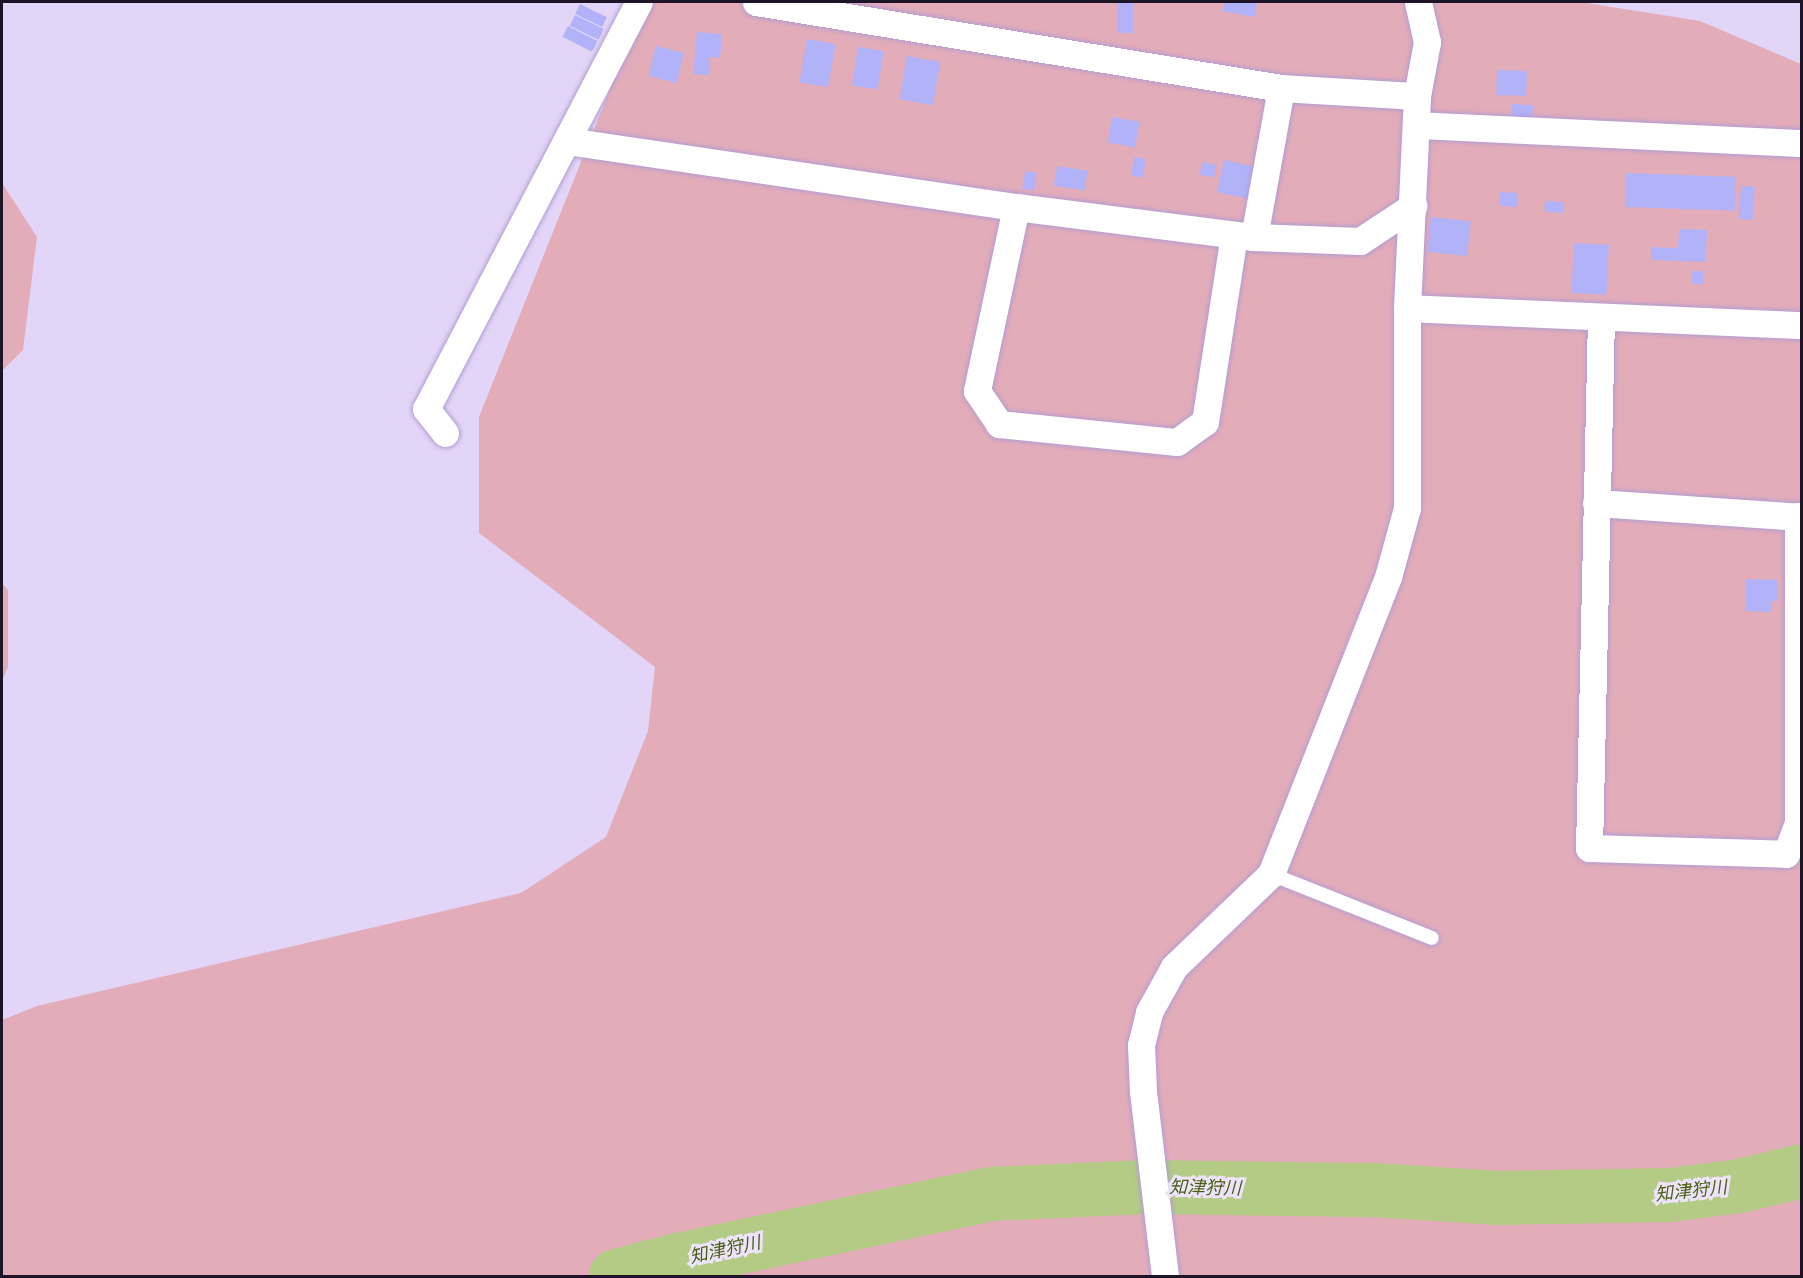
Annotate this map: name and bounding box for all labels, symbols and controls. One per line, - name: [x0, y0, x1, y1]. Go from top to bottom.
- water label: 知津狩川: [1654, 1176, 1728, 1206]
- water label: 知津狩川: [1169, 1177, 1241, 1199]
- water label: 知津狩川: [688, 1232, 762, 1268]

